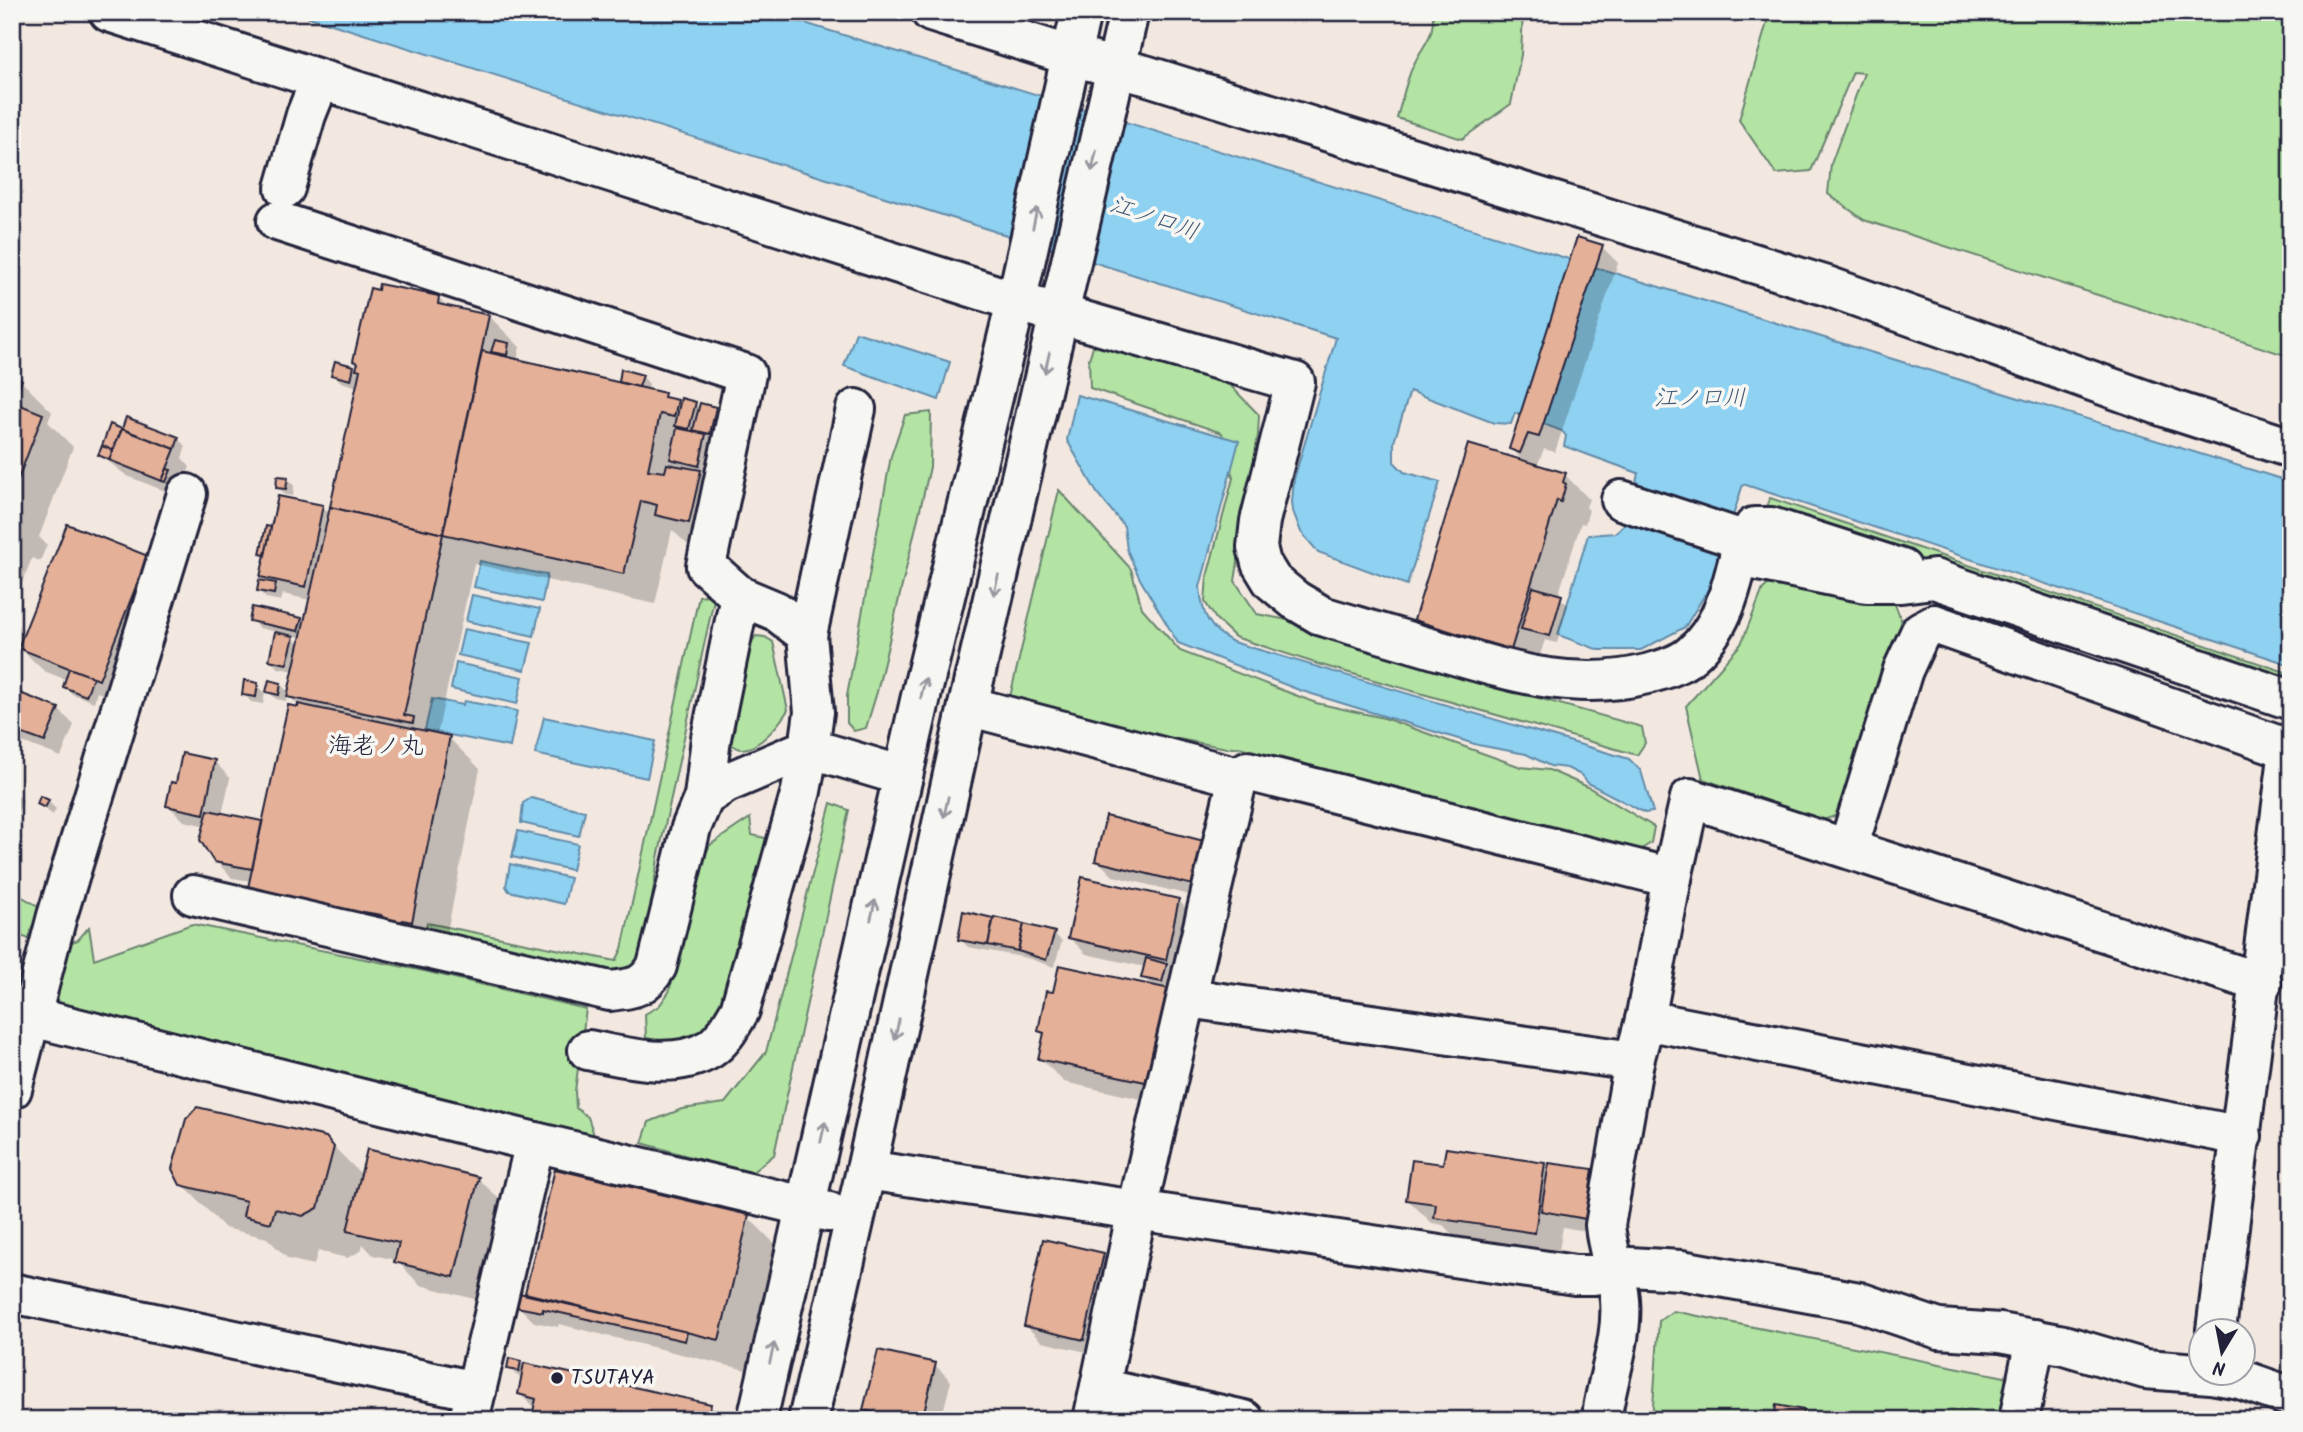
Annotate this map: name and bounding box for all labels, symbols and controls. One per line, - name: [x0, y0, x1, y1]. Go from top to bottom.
- one-way arrow: [1086, 149, 1100, 172]
- water label: 江ノ口川: [1105, 187, 1203, 251]
- one-way arrow: [1028, 207, 1042, 230]
- one-way arrow: [1040, 351, 1053, 374]
- water label: 江ノ口川: [1654, 381, 1746, 417]
- one-way arrow: [989, 573, 1002, 596]
- one-way arrow: [917, 677, 930, 700]
- district label: 海老ノ丸: [328, 727, 424, 766]
- one-way arrow: [938, 795, 952, 818]
- one-way arrow: [867, 899, 881, 922]
- one-way arrow: [890, 1017, 904, 1040]
- one-way arrow: [817, 1121, 831, 1144]
- north arrow: [2188, 1316, 2258, 1386]
- one-way arrow: [766, 1342, 780, 1365]
- text: N: [2211, 1351, 2228, 1383]
- place label: TSUTAYA: [571, 1362, 655, 1395]
- marker: TSUTAYA: [549, 1370, 565, 1386]

